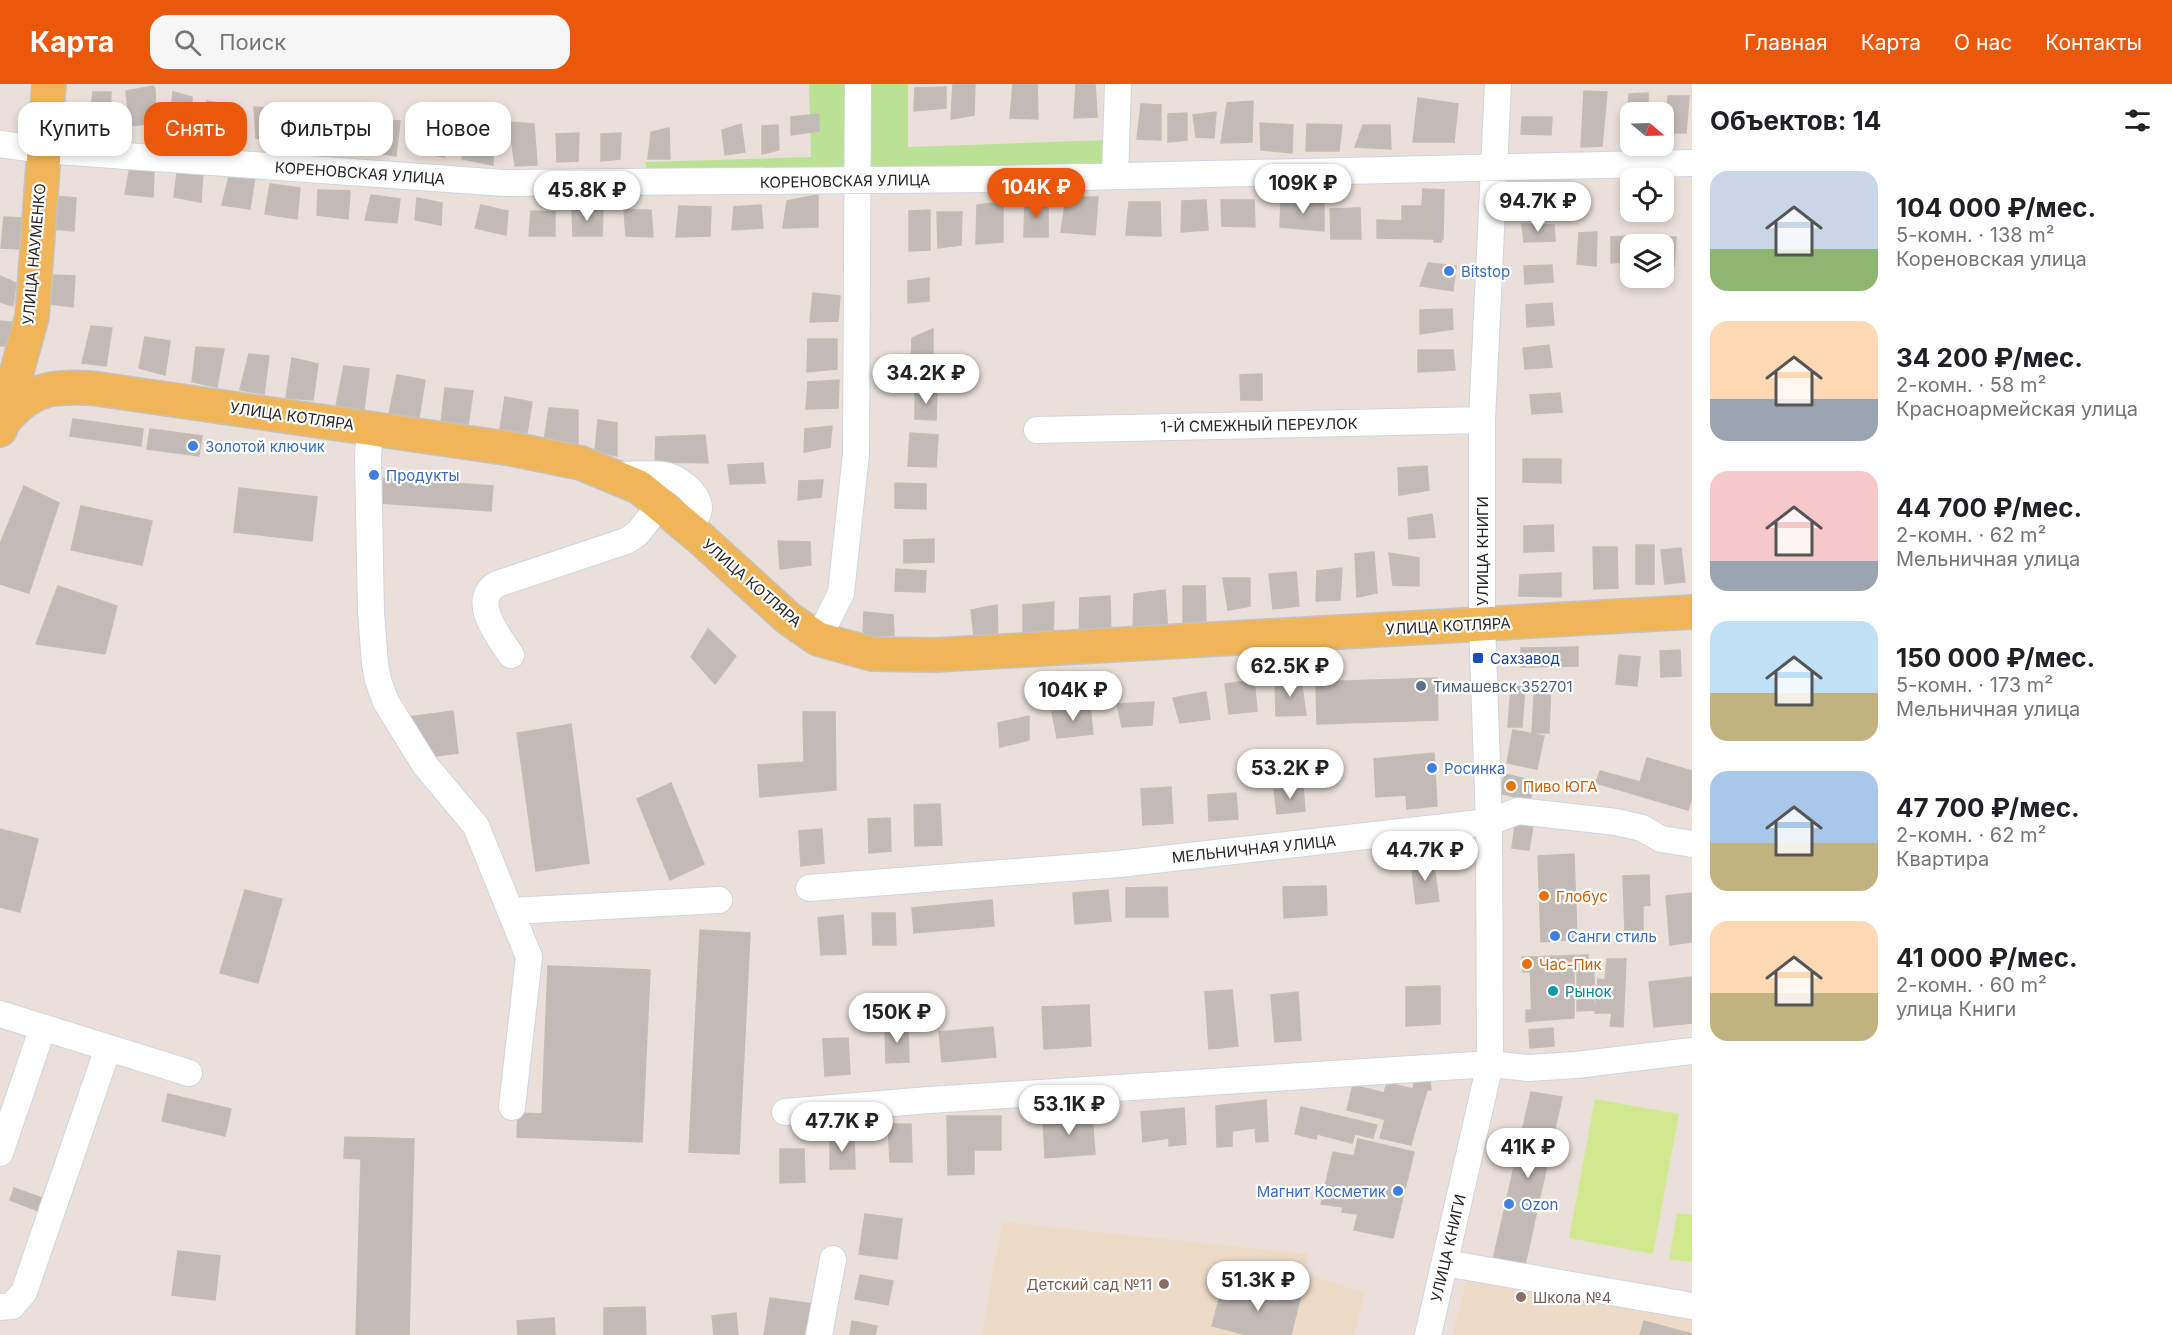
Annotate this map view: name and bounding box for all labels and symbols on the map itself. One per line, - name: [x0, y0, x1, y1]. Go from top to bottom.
- north arrow: [1620, 102, 1674, 156]
- street label: КОРЕНОВСКАЯ УЛИЦА: [274, 158, 446, 188]
- pin: 109K ₽: [1254, 164, 1352, 215]
- pin: 104K ₽: [987, 168, 1085, 219]
- street label: КОРЕНОВСКАЯ УЛИЦА: [760, 170, 930, 192]
- pin: 45.8K ₽: [532, 171, 642, 222]
- street label: УЛИЦА НАУМЕНКО: [18, 182, 50, 326]
- pin: 94.7K ₽: [1483, 182, 1593, 233]
- place label: Bitstop: [1461, 262, 1510, 281]
- marker: Bitstop: [1442, 264, 1456, 278]
- pin: 34.2K ₽: [871, 354, 981, 405]
- street label: УЛИЦА КОТЛЯРА: [229, 398, 355, 434]
- street label: 1-Й СМЕЖНЫЙ ПЕРЕУЛОК: [1160, 414, 1358, 436]
- place label: Золотой ключик: [205, 437, 325, 456]
- marker: Золотой ключик: [186, 439, 200, 453]
- place label: Продукты: [386, 466, 460, 485]
- marker: Продукты: [367, 468, 381, 482]
- street label: УЛИЦА КНИГИ: [1473, 496, 1492, 606]
- street label: УЛИЦА КОТЛЯРА: [698, 535, 806, 631]
- street label: УЛИЦА КОТЛЯРА: [1385, 613, 1511, 639]
- pin: 62.5K ₽: [1235, 647, 1345, 698]
- place label: Сахзавод: [1490, 649, 1560, 668]
- marker: Сахзавод: [1471, 651, 1485, 665]
- pin: 104K ₽: [1024, 671, 1122, 722]
- place label: Тимашевск 352701: [1433, 677, 1573, 696]
- marker: Тимашевск 352701: [1414, 679, 1428, 693]
- pin: 53.2K ₽: [1235, 749, 1345, 800]
- place label: Росинка: [1444, 759, 1505, 778]
- marker: Росинка: [1425, 761, 1439, 775]
- place label: Пиво ЮГА: [1523, 777, 1598, 796]
- marker: Пиво ЮГА: [1504, 779, 1518, 793]
- street label: МЕЛЬНИЧНАЯ УЛИЦА: [1171, 831, 1337, 867]
- pin: 44.7K ₽: [1370, 831, 1480, 882]
- place label: Глобус: [1556, 887, 1608, 906]
- marker: Глобус: [1537, 889, 1551, 903]
- place label: Санги стиль: [1567, 927, 1657, 946]
- marker: Санги стиль: [1548, 929, 1562, 943]
- place label: Час-Пик: [1539, 955, 1602, 974]
- marker: Час-Пик: [1520, 957, 1534, 971]
- place label: Рынок: [1565, 982, 1612, 1001]
- marker: Рынок: [1546, 984, 1560, 998]
- pin: 150K ₽: [848, 993, 946, 1044]
- pin: 53.1K ₽: [1014, 1085, 1124, 1136]
- pin: 47.7K ₽: [787, 1102, 897, 1153]
- pin: 41K ₽: [1486, 1128, 1570, 1179]
- place label: Магнит Косметик: [1257, 1182, 1386, 1201]
- marker: Магнит Косметик: [1391, 1184, 1405, 1198]
- street label: УЛИЦА КНИГИ: [1426, 1192, 1470, 1304]
- place label: Ozon: [1521, 1195, 1558, 1214]
- marker: Ozon: [1502, 1197, 1516, 1211]
- pin: 51.3K ₽: [1203, 1261, 1313, 1312]
- place label: Детский сад №11: [1026, 1275, 1152, 1294]
- marker: Детский сад №11: [1157, 1277, 1171, 1291]
- place label: Школа №4: [1533, 1288, 1612, 1307]
- marker: Школа №4: [1514, 1290, 1528, 1304]

